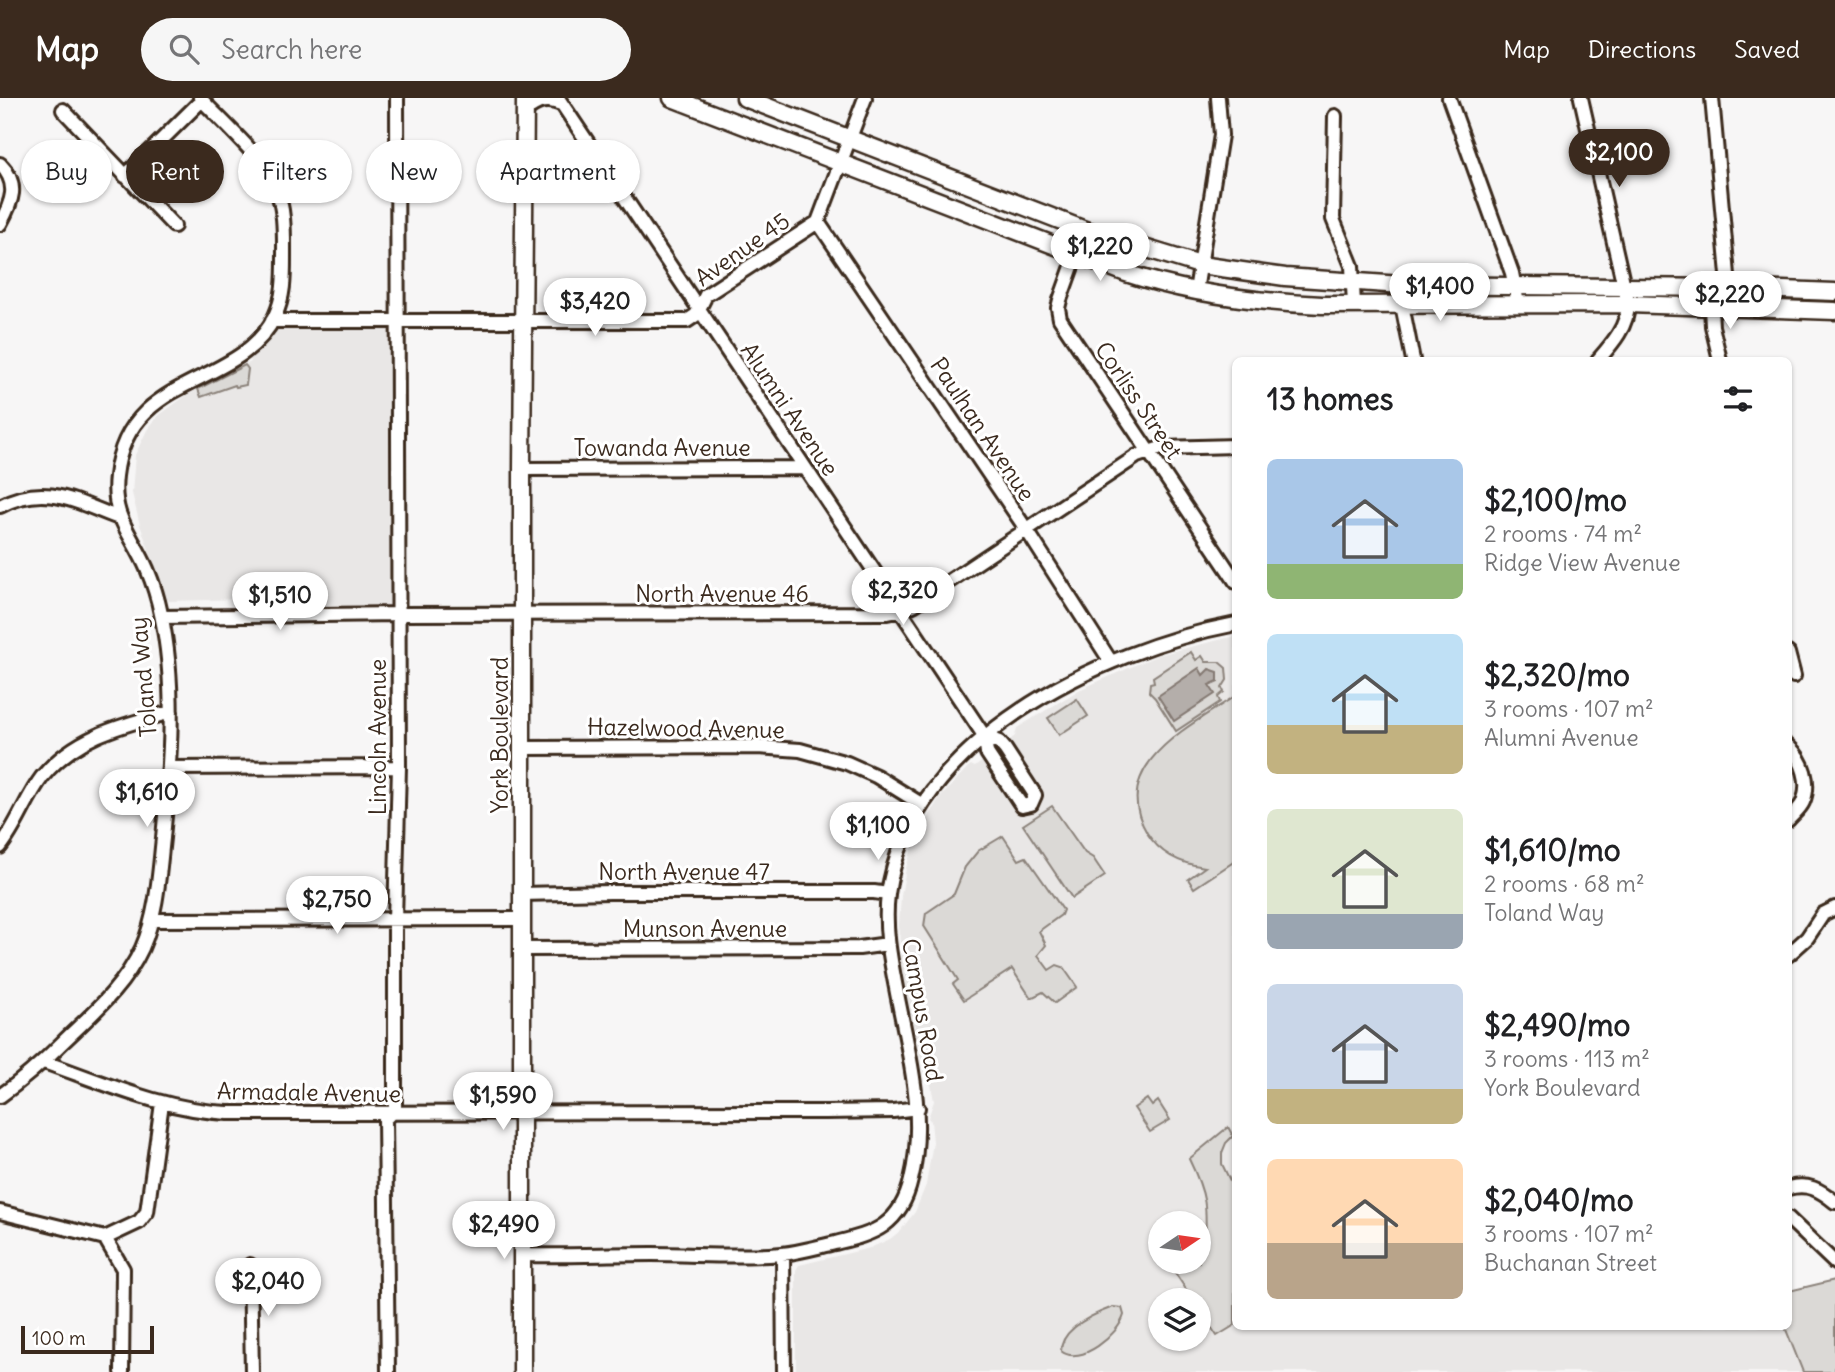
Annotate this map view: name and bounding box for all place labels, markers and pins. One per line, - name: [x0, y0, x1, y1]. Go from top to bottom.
- pin: $2,100: [1562, 130, 1676, 189]
- pin: $1,220: [1043, 223, 1157, 283]
- pin: $1,400: [1383, 264, 1497, 323]
- pin: $2,220: [1673, 272, 1787, 331]
- pin: $3,420: [538, 278, 652, 338]
- pin: $2,320: [846, 568, 960, 627]
- pin: $1,510: [223, 573, 337, 632]
- pin: $1,610: [90, 770, 204, 829]
- pin: $1,100: [821, 802, 935, 862]
- pin: $2,750: [280, 876, 394, 936]
- pin: $1,590: [446, 1072, 560, 1132]
- pin: $2,490: [447, 1202, 561, 1261]
- pin: $2,040: [211, 1258, 325, 1318]

